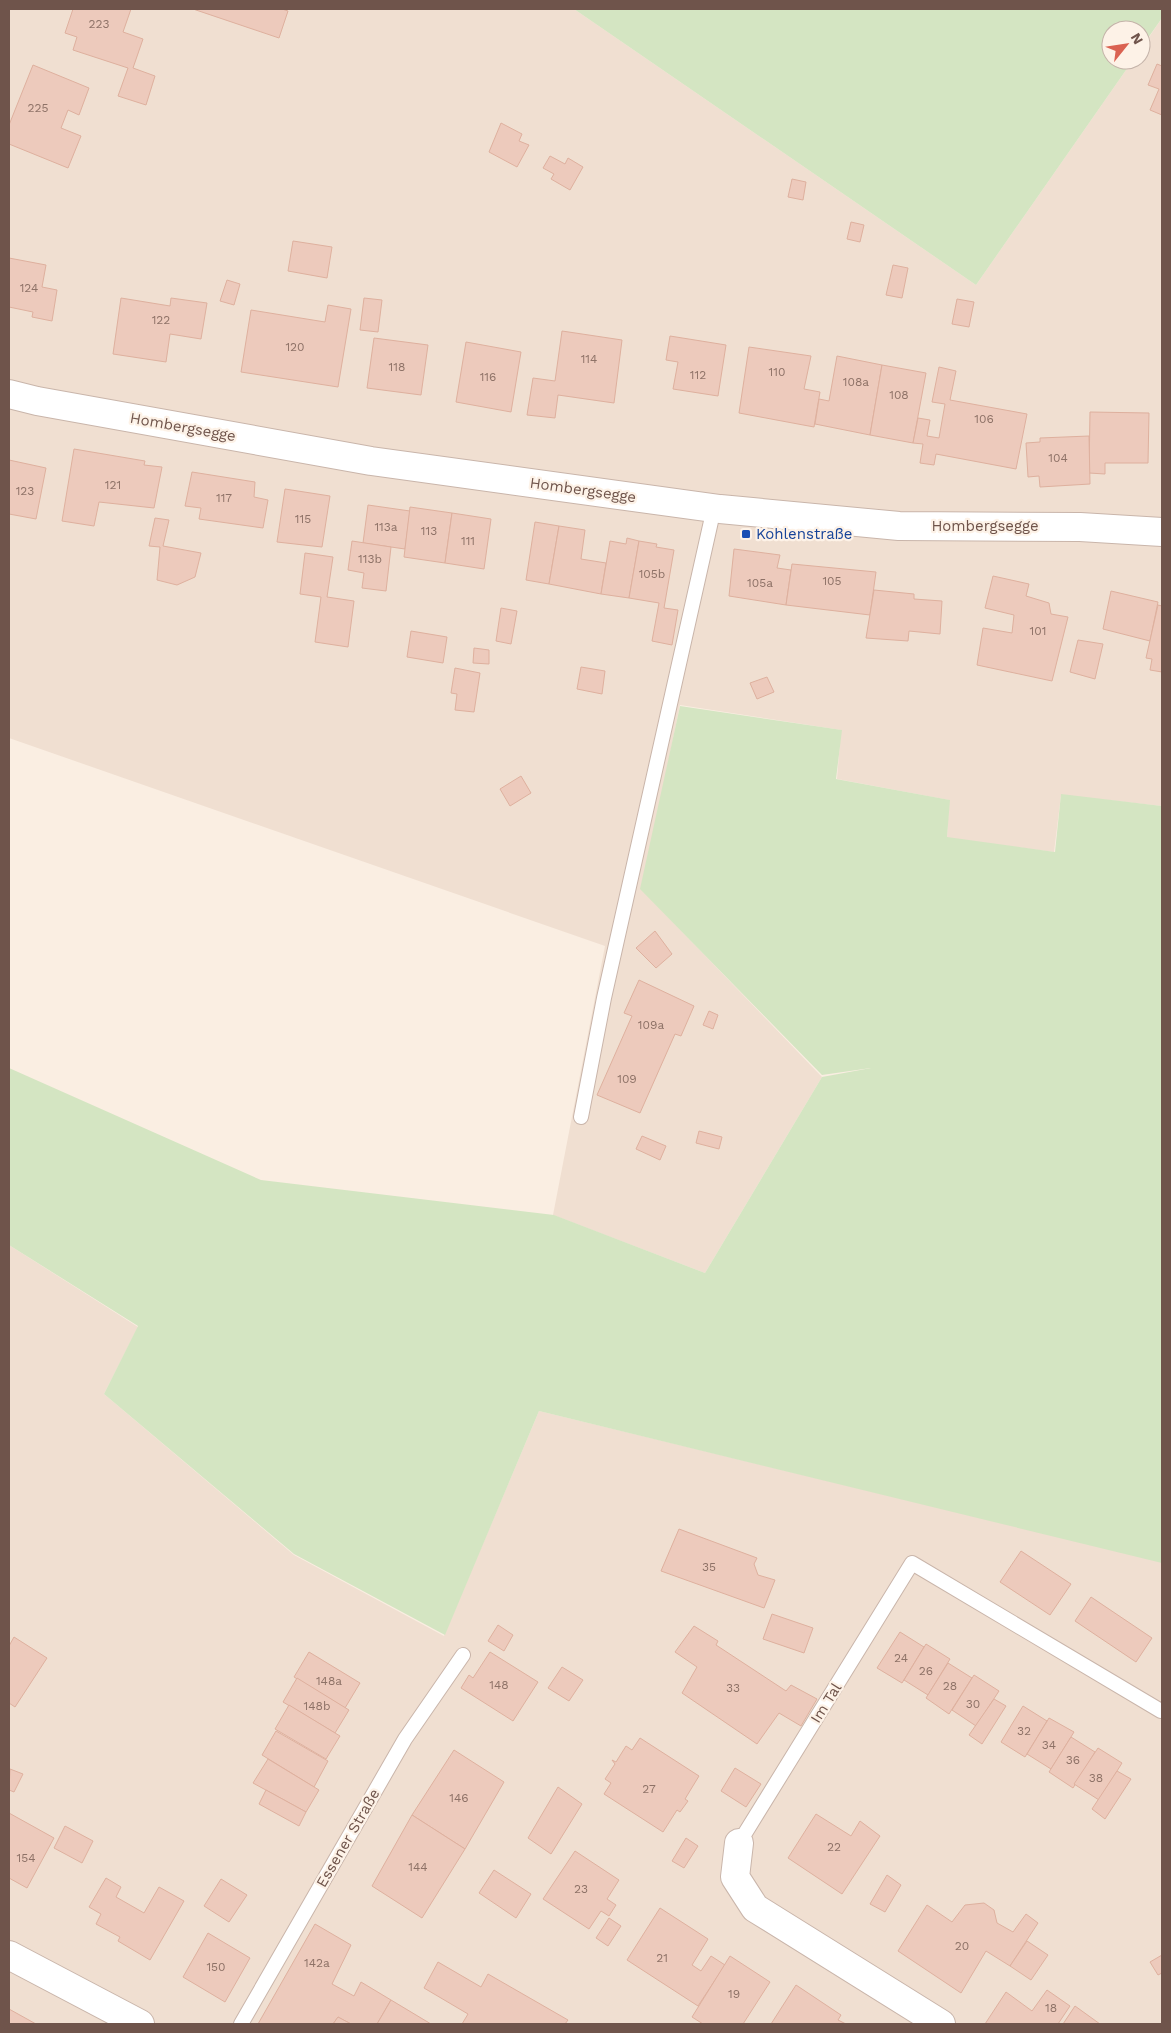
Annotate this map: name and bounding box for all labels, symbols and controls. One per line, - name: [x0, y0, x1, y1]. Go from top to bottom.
- house number: 223: [89, 17, 110, 31]
- north arrow: [1101, 20, 1151, 70]
- text: N: [1128, 30, 1147, 47]
- house number: 225: [28, 101, 48, 115]
- house number: 124: [20, 281, 38, 295]
- house number: 122: [152, 313, 170, 327]
- house number: 120: [285, 340, 305, 354]
- house number: 114: [581, 352, 597, 366]
- house number: 118: [389, 360, 405, 374]
- house number: 110: [769, 365, 785, 379]
- house number: 112: [690, 368, 706, 382]
- house number: 116: [480, 370, 496, 384]
- house number: 108a: [843, 375, 869, 389]
- house number: 108: [889, 388, 909, 402]
- street label: Hombergsegge: [129, 409, 237, 445]
- house number: 106: [974, 412, 994, 426]
- house number: 104: [1048, 451, 1068, 465]
- street label: Hombergsegge: [529, 474, 637, 506]
- house number: 121: [105, 478, 121, 492]
- house number: 123: [16, 484, 34, 498]
- house number: 117: [216, 491, 232, 505]
- house number: 115: [295, 512, 311, 526]
- street label: Hombergsegge: [931, 517, 1039, 535]
- house number: 113a: [374, 520, 398, 534]
- house number: 113: [421, 524, 437, 538]
- place label: Kohlenstraße: [756, 525, 853, 543]
- marker: Kohlenstraße: [740, 528, 752, 540]
- house number: 111: [461, 534, 475, 548]
- house number: 113b: [358, 552, 382, 566]
- house number: 105b: [639, 567, 665, 581]
- house number: 105: [822, 574, 842, 588]
- house number: 105a: [747, 576, 773, 590]
- house number: 101: [1030, 624, 1046, 638]
- house number: 109a: [638, 1018, 664, 1032]
- house number: 109: [617, 1072, 637, 1086]
- house number: 35: [702, 1560, 716, 1574]
- house number: 24: [894, 1651, 908, 1665]
- house number: 26: [919, 1664, 933, 1678]
- house number: 148a: [316, 1674, 342, 1688]
- house number: 148: [489, 1678, 509, 1692]
- street label: Im Tal: [807, 1679, 846, 1726]
- house number: 28: [943, 1679, 957, 1693]
- house number: 33: [726, 1681, 740, 1695]
- house number: 30: [966, 1697, 980, 1711]
- house number: 148b: [304, 1699, 330, 1713]
- house number: 32: [1017, 1724, 1031, 1738]
- house number: 34: [1042, 1738, 1056, 1752]
- house number: 36: [1066, 1753, 1080, 1767]
- house number: 38: [1089, 1771, 1103, 1785]
- house number: 27: [642, 1782, 656, 1796]
- street label: Essener Straße: [312, 1785, 384, 1891]
- house number: 146: [449, 1791, 469, 1805]
- house number: 22: [827, 1840, 841, 1854]
- house number: 154: [17, 1851, 36, 1865]
- house number: 144: [408, 1860, 428, 1874]
- house number: 23: [574, 1882, 588, 1896]
- house number: 20: [955, 1939, 969, 1953]
- house number: 21: [656, 1951, 668, 1965]
- house number: 142a: [304, 1956, 330, 1970]
- house number: 150: [206, 1960, 226, 1974]
- house number: 19: [728, 1987, 740, 2001]
- house number: 18: [1045, 2001, 1057, 2015]

